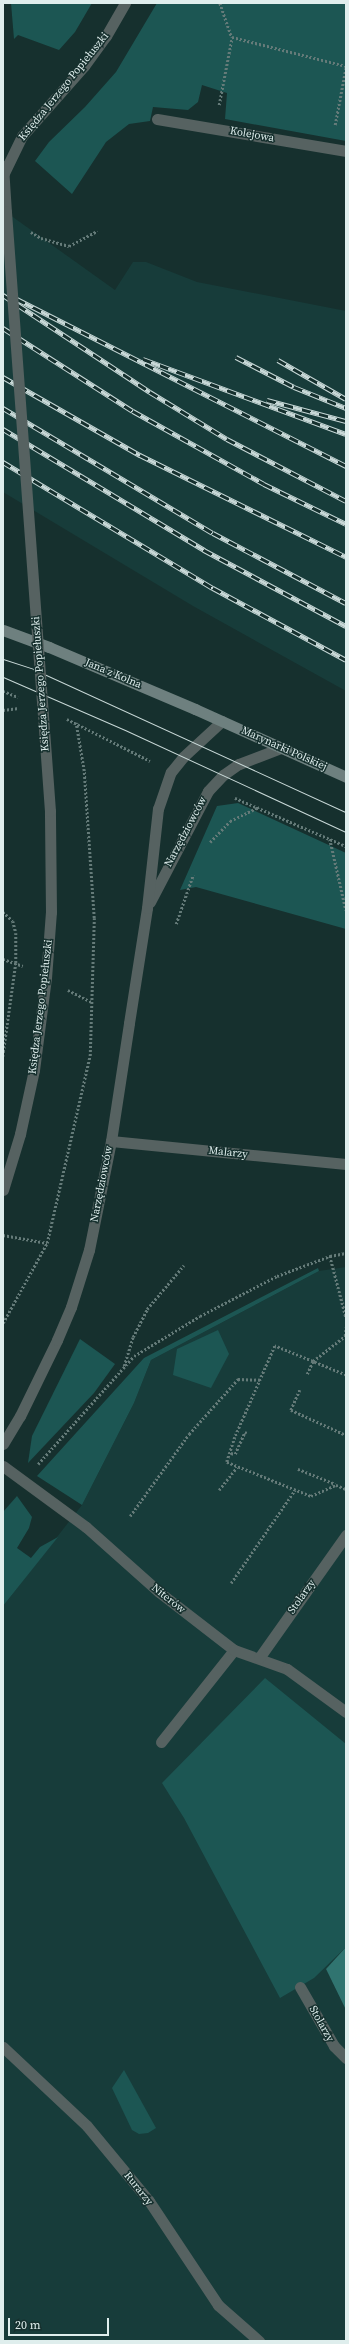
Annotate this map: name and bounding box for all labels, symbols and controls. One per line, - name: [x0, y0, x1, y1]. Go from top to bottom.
- street label: Księdza Jerzego Popiełuszki: [16, 30, 112, 144]
- street label: Kolejowa: [229, 125, 275, 145]
- street label: Księdza Jerzego Popiełuszki: [30, 616, 52, 752]
- street label: Jana z Kolna: [83, 656, 143, 692]
- street label: Marynarki Polskiej: [239, 724, 329, 774]
- street label: Narzędziowców: [162, 795, 210, 869]
- street label: Księdza Jerzego Popiełuszki: [26, 939, 56, 1075]
- street label: Malarzy: [208, 1144, 248, 1162]
- street label: Narzędziowców: [88, 1145, 116, 1223]
- street label: Stolarzy: [285, 1577, 319, 1617]
- street label: Niterów: [148, 1581, 188, 1617]
- street label: Stolarzy: [306, 2004, 336, 2044]
- street label: Rurarzy: [121, 2170, 155, 2208]
- scale bar: [10, 2310, 111, 2336]
- text: 20 m: [15, 2317, 41, 2333]

